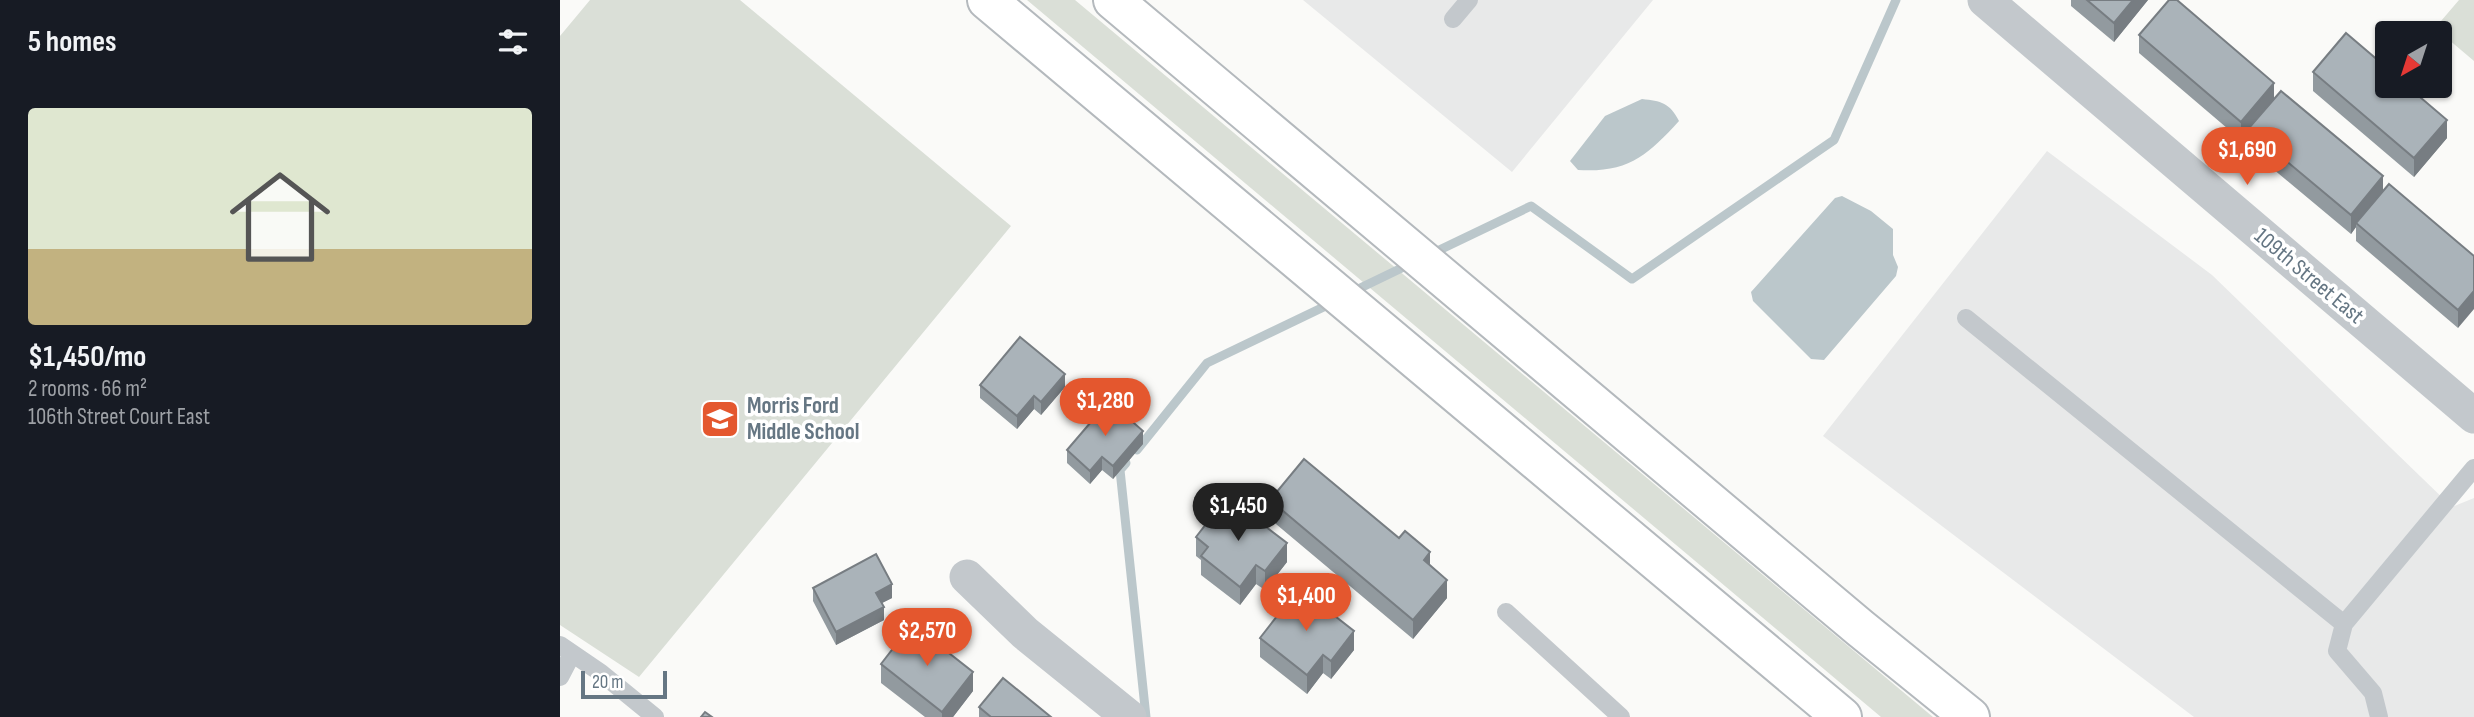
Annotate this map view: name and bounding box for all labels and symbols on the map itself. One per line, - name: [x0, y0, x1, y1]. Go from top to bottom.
- north arrow: [2375, 21, 2452, 98]
- pin: $1,690: [2190, 128, 2304, 187]
- street label: 109th Street East: [2248, 222, 2370, 330]
- pin: $1,280: [1048, 378, 1162, 438]
- place label: Morris Ford Middle School: [747, 392, 859, 446]
- school or university icon: Morris Ford Middle School: [699, 398, 741, 440]
- pin: $1,450: [1181, 484, 1295, 543]
- pin: $1,400: [1249, 574, 1363, 633]
- pin: $2,570: [870, 608, 984, 668]
- scale bar: [581, 668, 667, 700]

